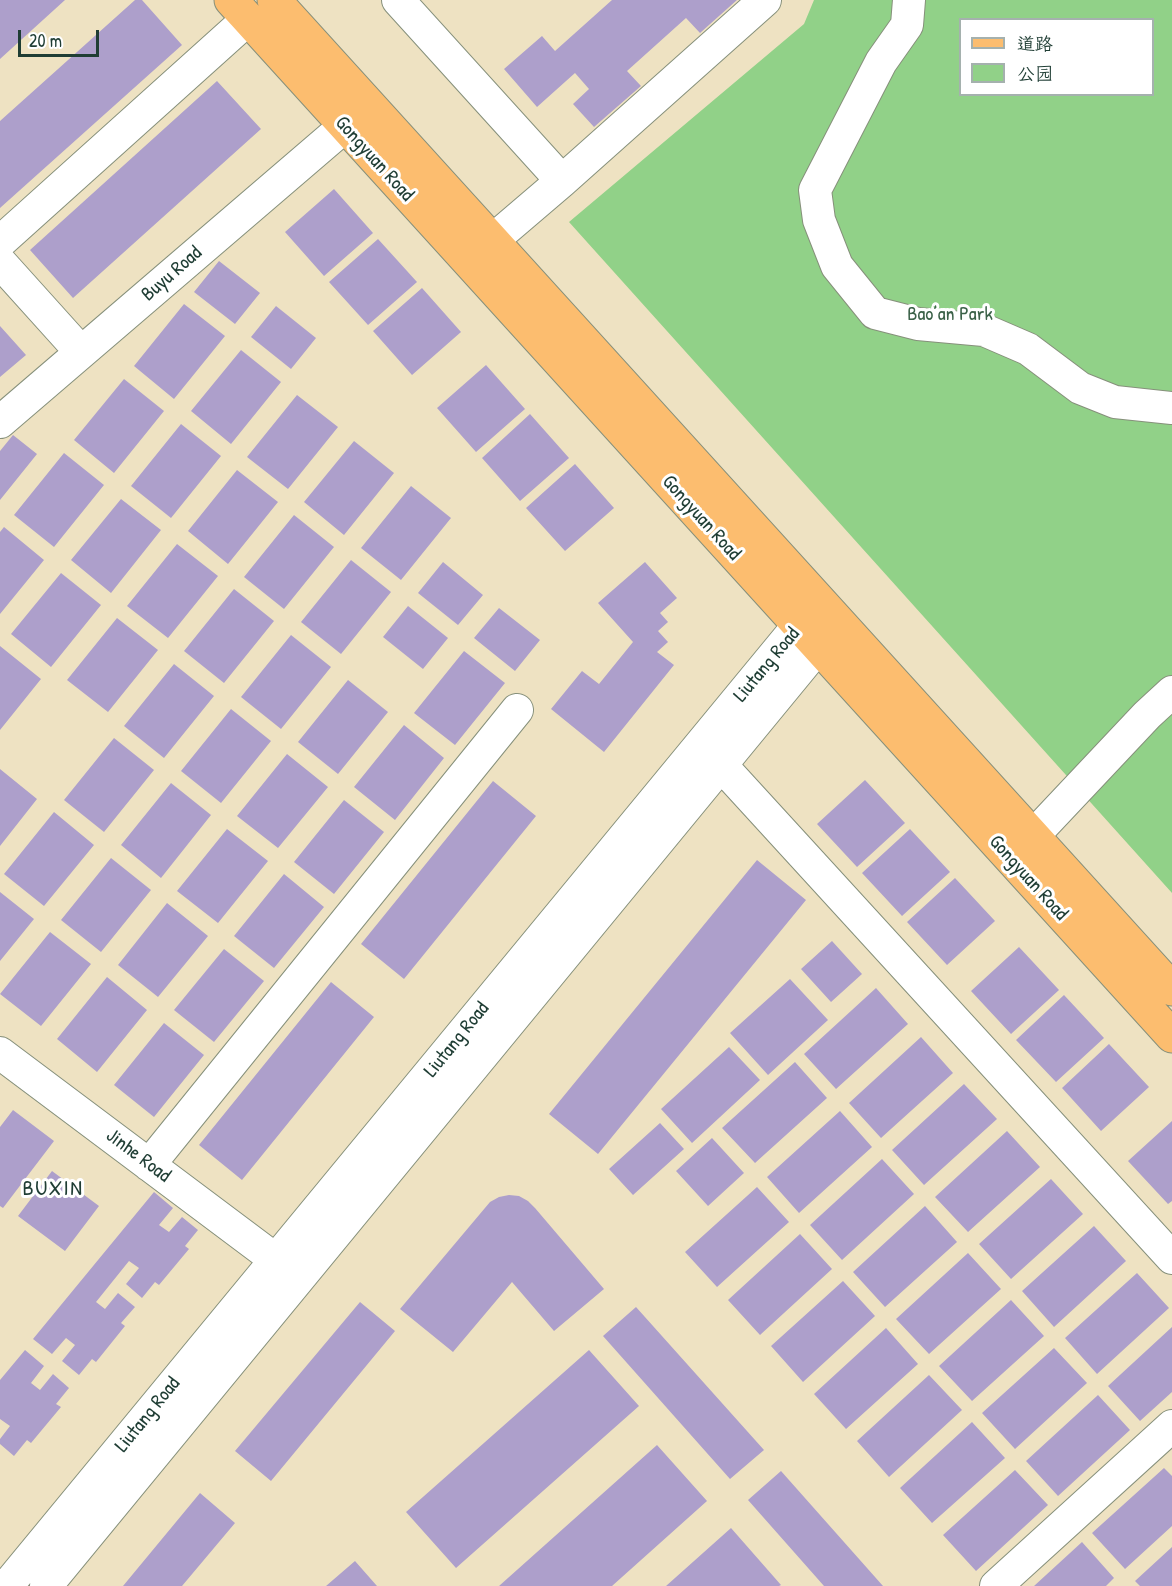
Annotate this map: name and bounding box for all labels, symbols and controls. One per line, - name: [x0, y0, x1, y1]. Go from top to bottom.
- scale bar: [21, 18, 102, 56]
- legend: [959, 18, 1154, 96]
- text: 20 m: [29, 28, 62, 53]
- text: 道路: [1017, 31, 1053, 56]
- text: 公园: [1017, 61, 1053, 86]
- street label: Gongyuan Road: [330, 111, 418, 207]
- street label: Buyu Road: [137, 241, 207, 307]
- park label: Bao’an Park: [907, 303, 993, 327]
- street label: Gongyuan Road: [657, 470, 745, 566]
- street label: Liutang Road: [729, 623, 805, 707]
- street label: Gongyuan Road: [984, 830, 1072, 926]
- street label: Liutang Road: [419, 997, 495, 1083]
- street label: Jinhe Road: [101, 1124, 175, 1188]
- district label: BUXIN: [23, 1176, 83, 1202]
- street label: Liutang Road: [110, 1372, 186, 1458]

